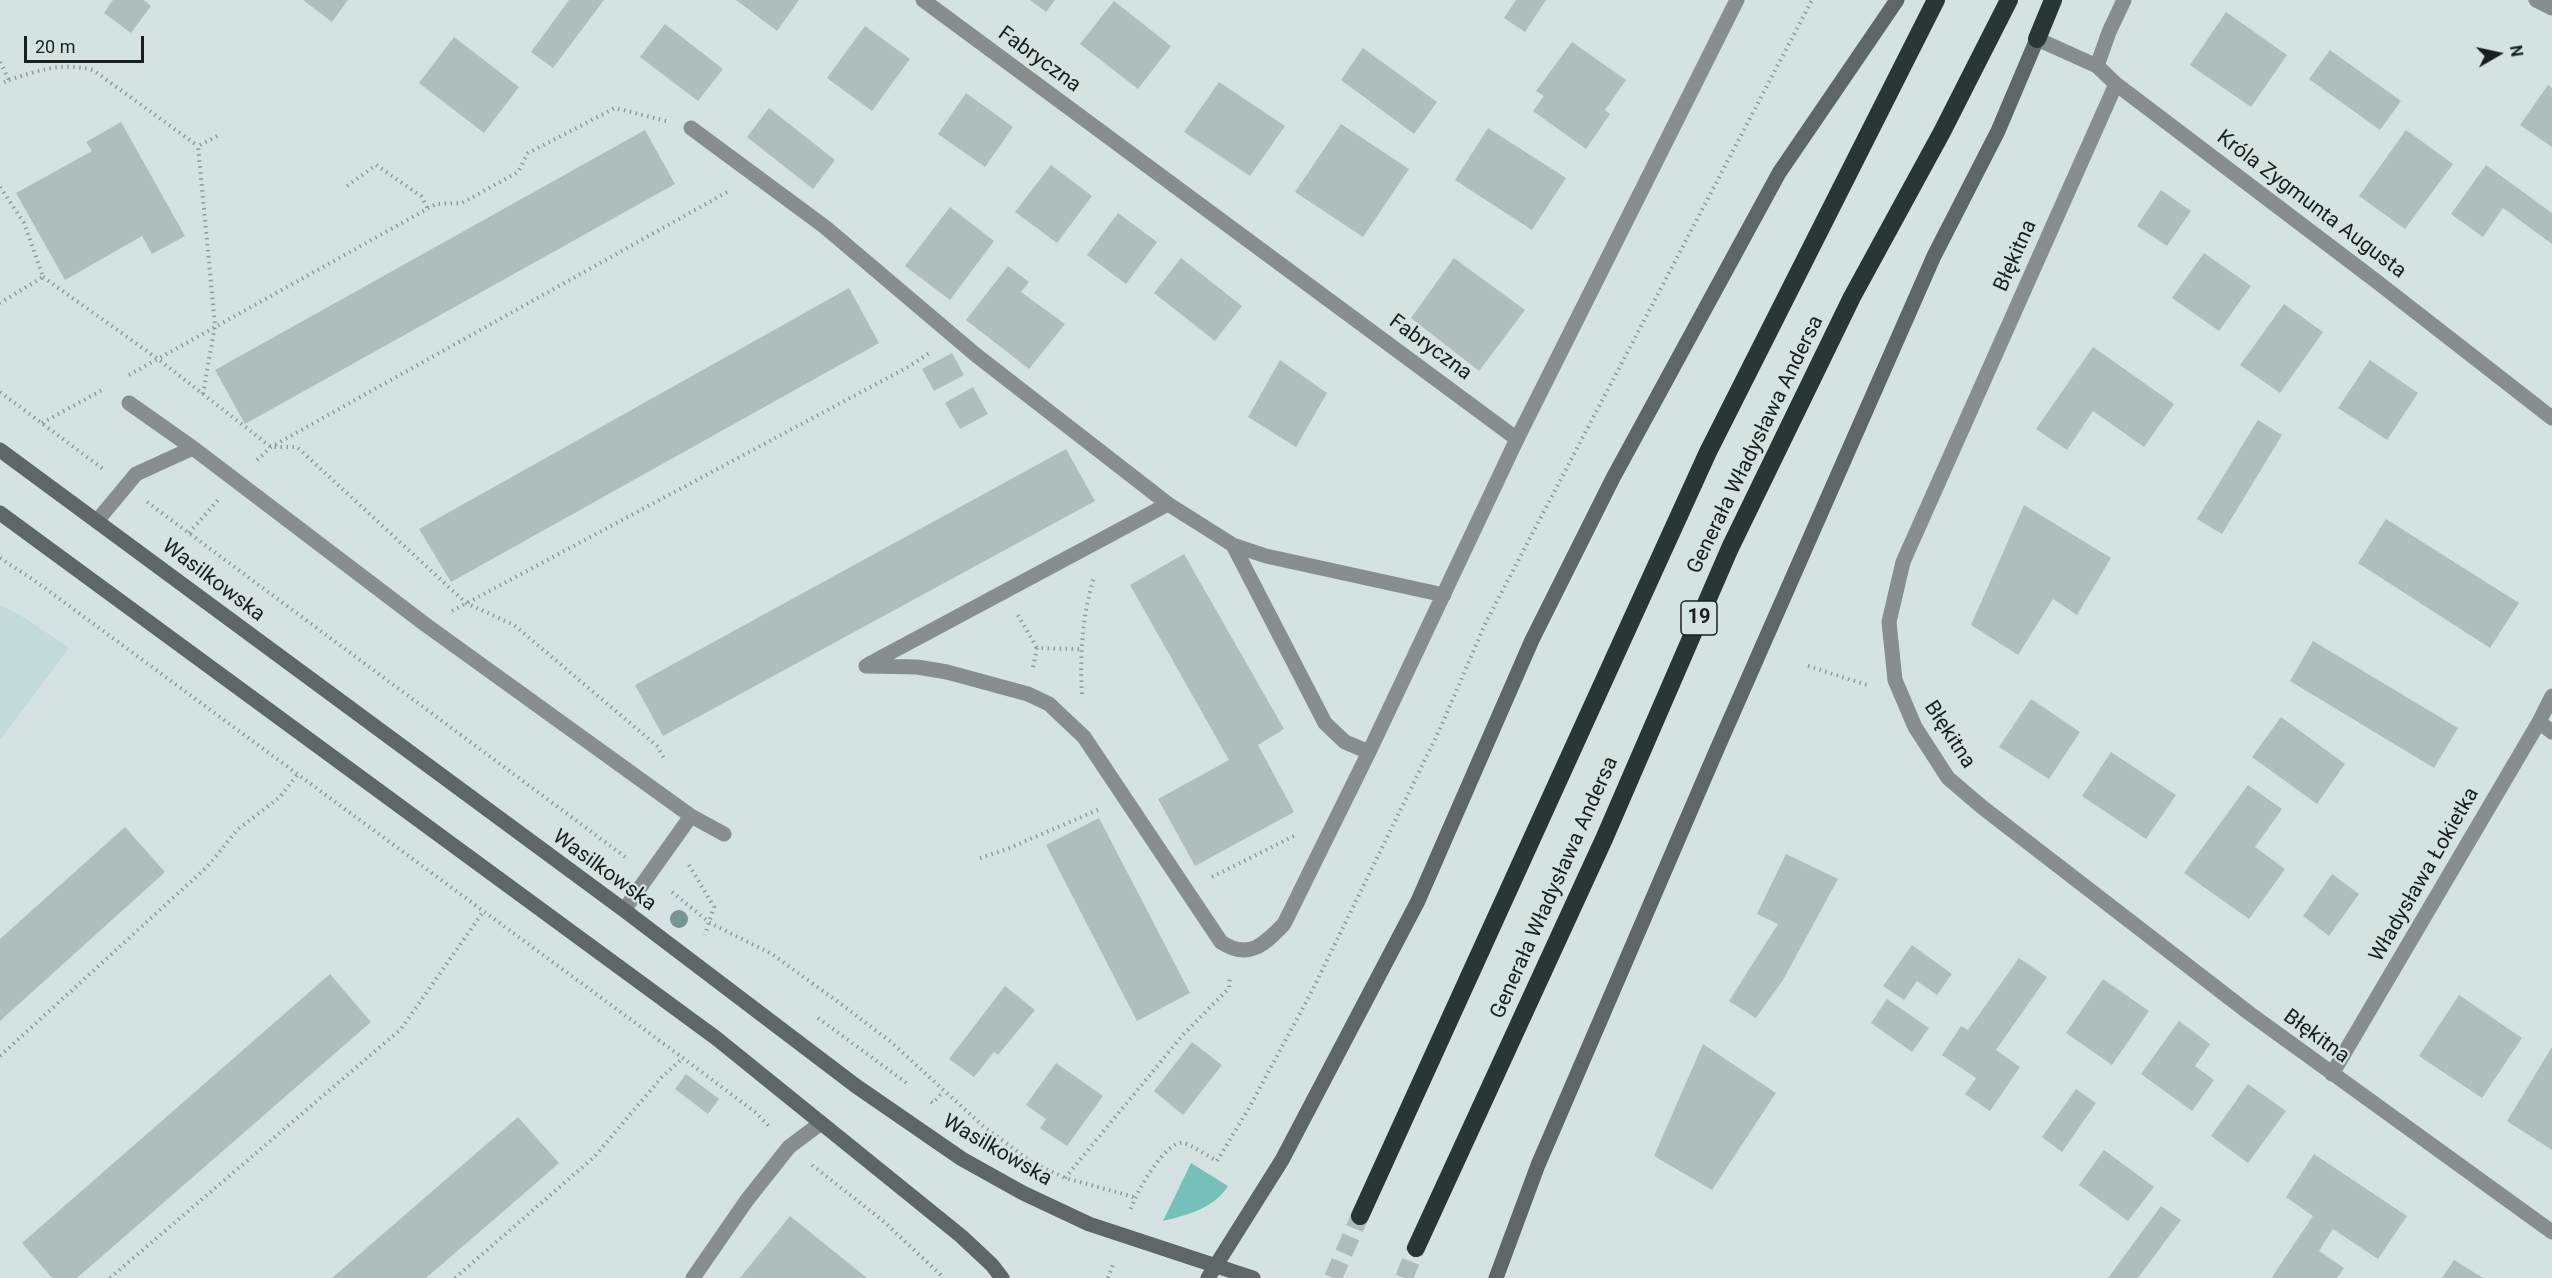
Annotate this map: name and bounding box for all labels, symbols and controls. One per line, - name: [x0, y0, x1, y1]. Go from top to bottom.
- street label: Fabryczna: [993, 22, 1085, 98]
- scale bar: [27, 24, 147, 62]
- north arrow: [2468, 24, 2528, 84]
- text: 20 m: [35, 36, 75, 57]
- text: N: [2506, 44, 2527, 58]
- street label: Króla Zygmunta Augusta: [2211, 126, 2411, 284]
- street label: Błękitna: [1989, 216, 2043, 296]
- street label: Fabryczna: [1384, 310, 1476, 386]
- street label: Generała Władysława Andersa: [1682, 312, 1830, 578]
- street label: Wasilkowska: [157, 534, 269, 628]
- road number: 19: [1681, 601, 1717, 635]
- street label: Błękitna: [1918, 696, 1980, 774]
- street label: Generała Władysława Andersa: [1486, 753, 1624, 1023]
- street label: Władysława Łokietka: [2365, 783, 2485, 967]
- street label: Wasilkowska: [547, 825, 661, 917]
- street label: Błękitna: [2278, 1005, 2354, 1069]
- street label: Wasilkowska: [938, 1110, 1056, 1192]

